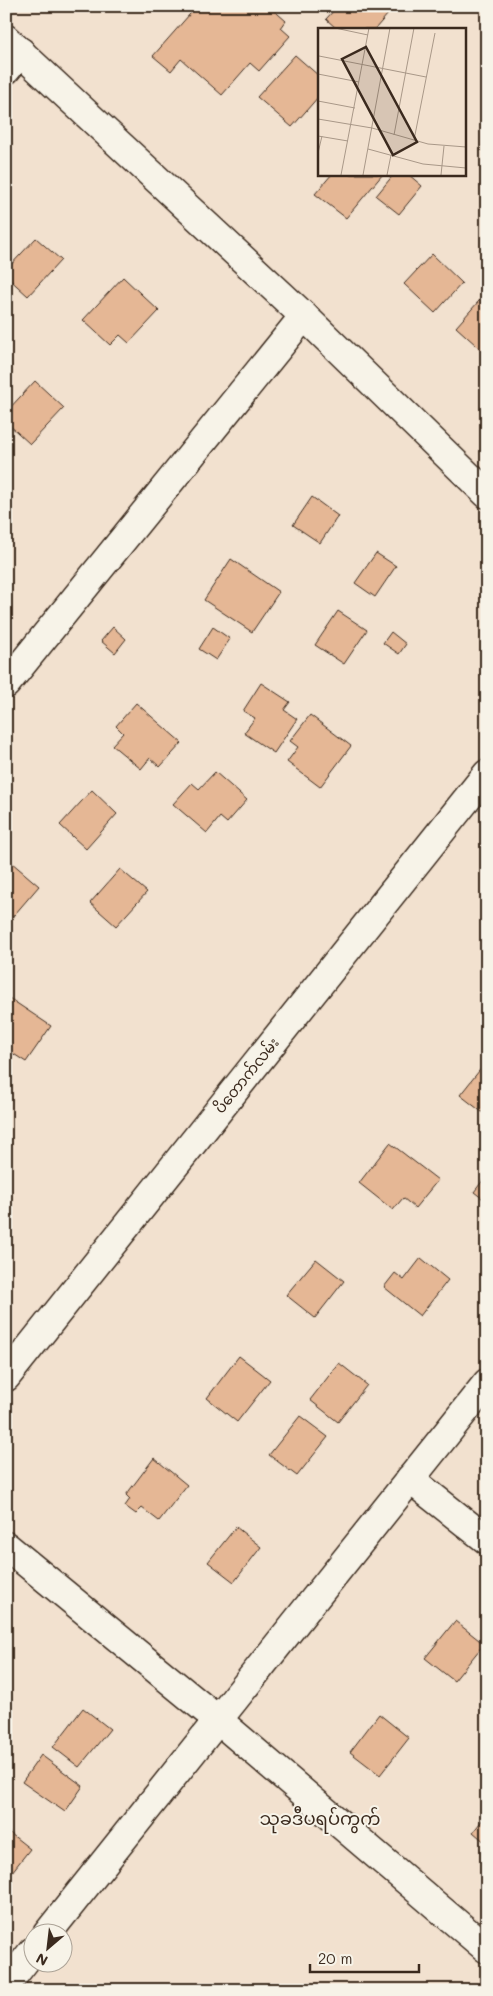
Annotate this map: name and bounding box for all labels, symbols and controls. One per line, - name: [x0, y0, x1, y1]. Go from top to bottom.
- inset map: [318, 28, 466, 175]
- street label: ပိတောက်လမ်း: [209, 1033, 283, 1117]
- district label: သုခဒီပရပ်ကွက်: [259, 1805, 381, 1834]
- north arrow: [22, 1924, 72, 1974]
- scale bar: [310, 1941, 419, 1973]
- text: 20 m: [318, 1948, 352, 1968]
- text: N: [33, 1949, 51, 1971]

